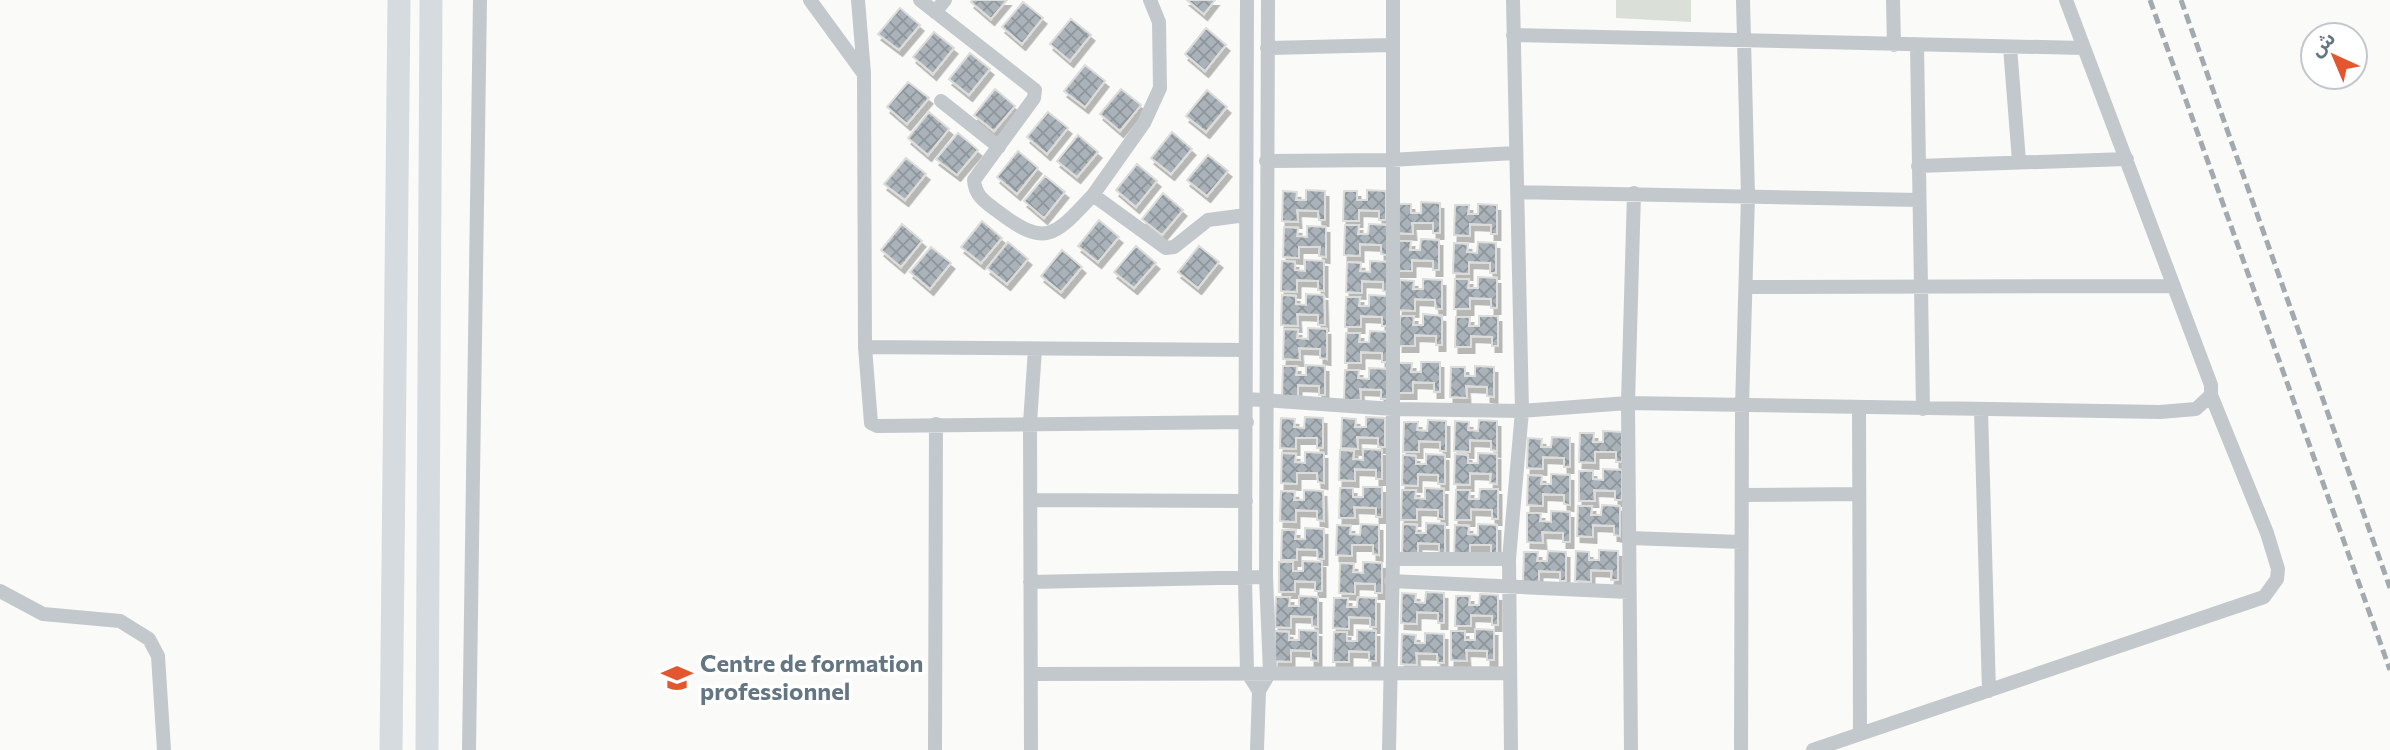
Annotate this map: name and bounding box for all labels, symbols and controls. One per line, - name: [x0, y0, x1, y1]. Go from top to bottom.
- north arrow: [2299, 21, 2369, 91]
- text: ش: [2304, 26, 2339, 61]
- place label: Centre de formation professionnel: [700, 648, 923, 705]
- school or university icon: Centre de formation professionnel: [660, 661, 694, 695]

